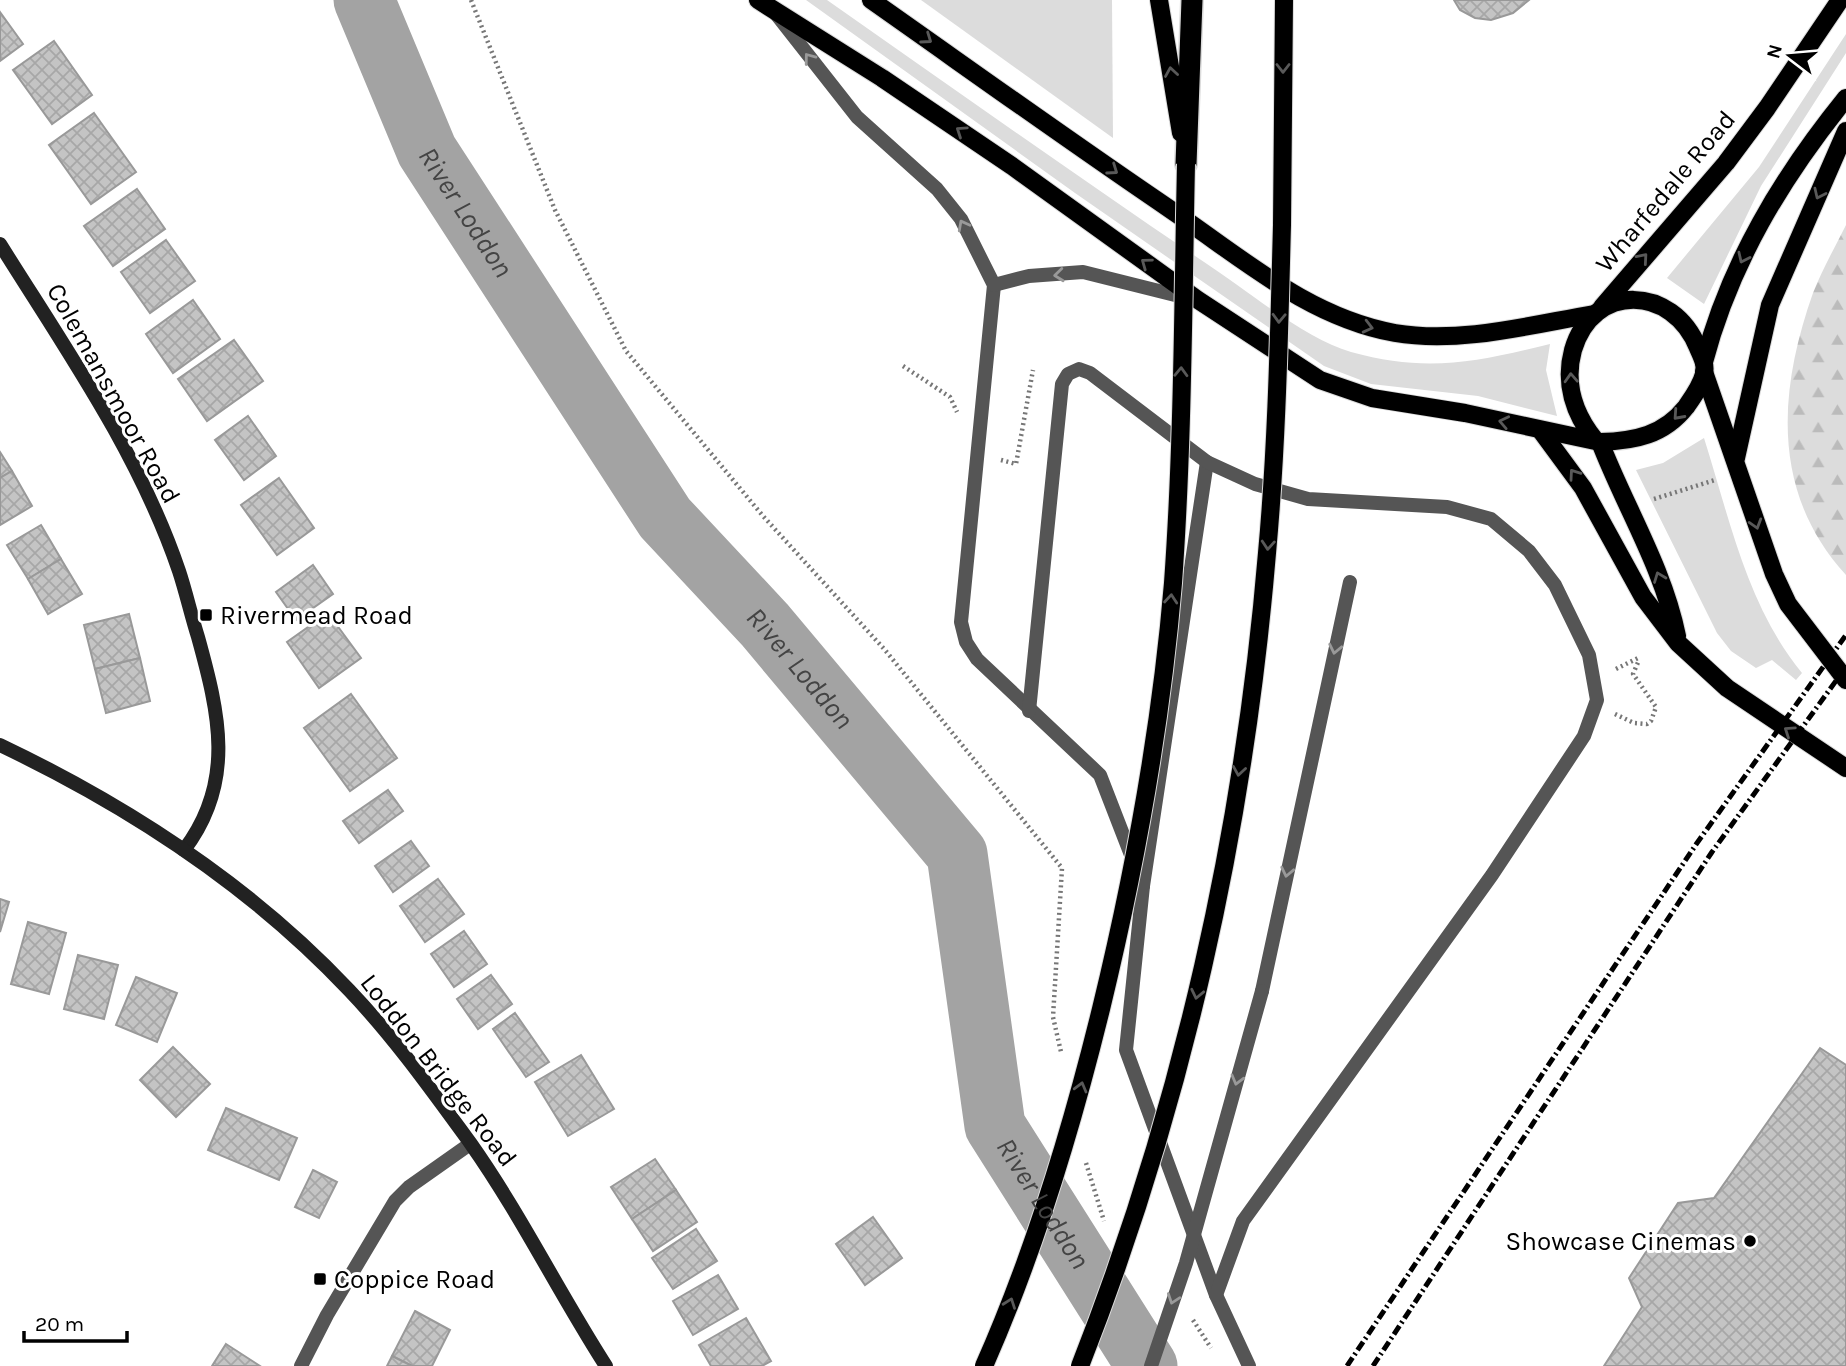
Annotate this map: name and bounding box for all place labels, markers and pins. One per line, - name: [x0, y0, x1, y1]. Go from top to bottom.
- place label: Rivermead Road: [220, 600, 413, 631]
- marker: Rivermead Road: [198, 607, 214, 623]
- place label: Showcase Cinemas: [1506, 1226, 1736, 1257]
- marker: Showcase Cinemas: [1742, 1233, 1758, 1249]
- place label: Coppice Road: [334, 1264, 495, 1295]
- marker: Coppice Road: [312, 1271, 328, 1287]

